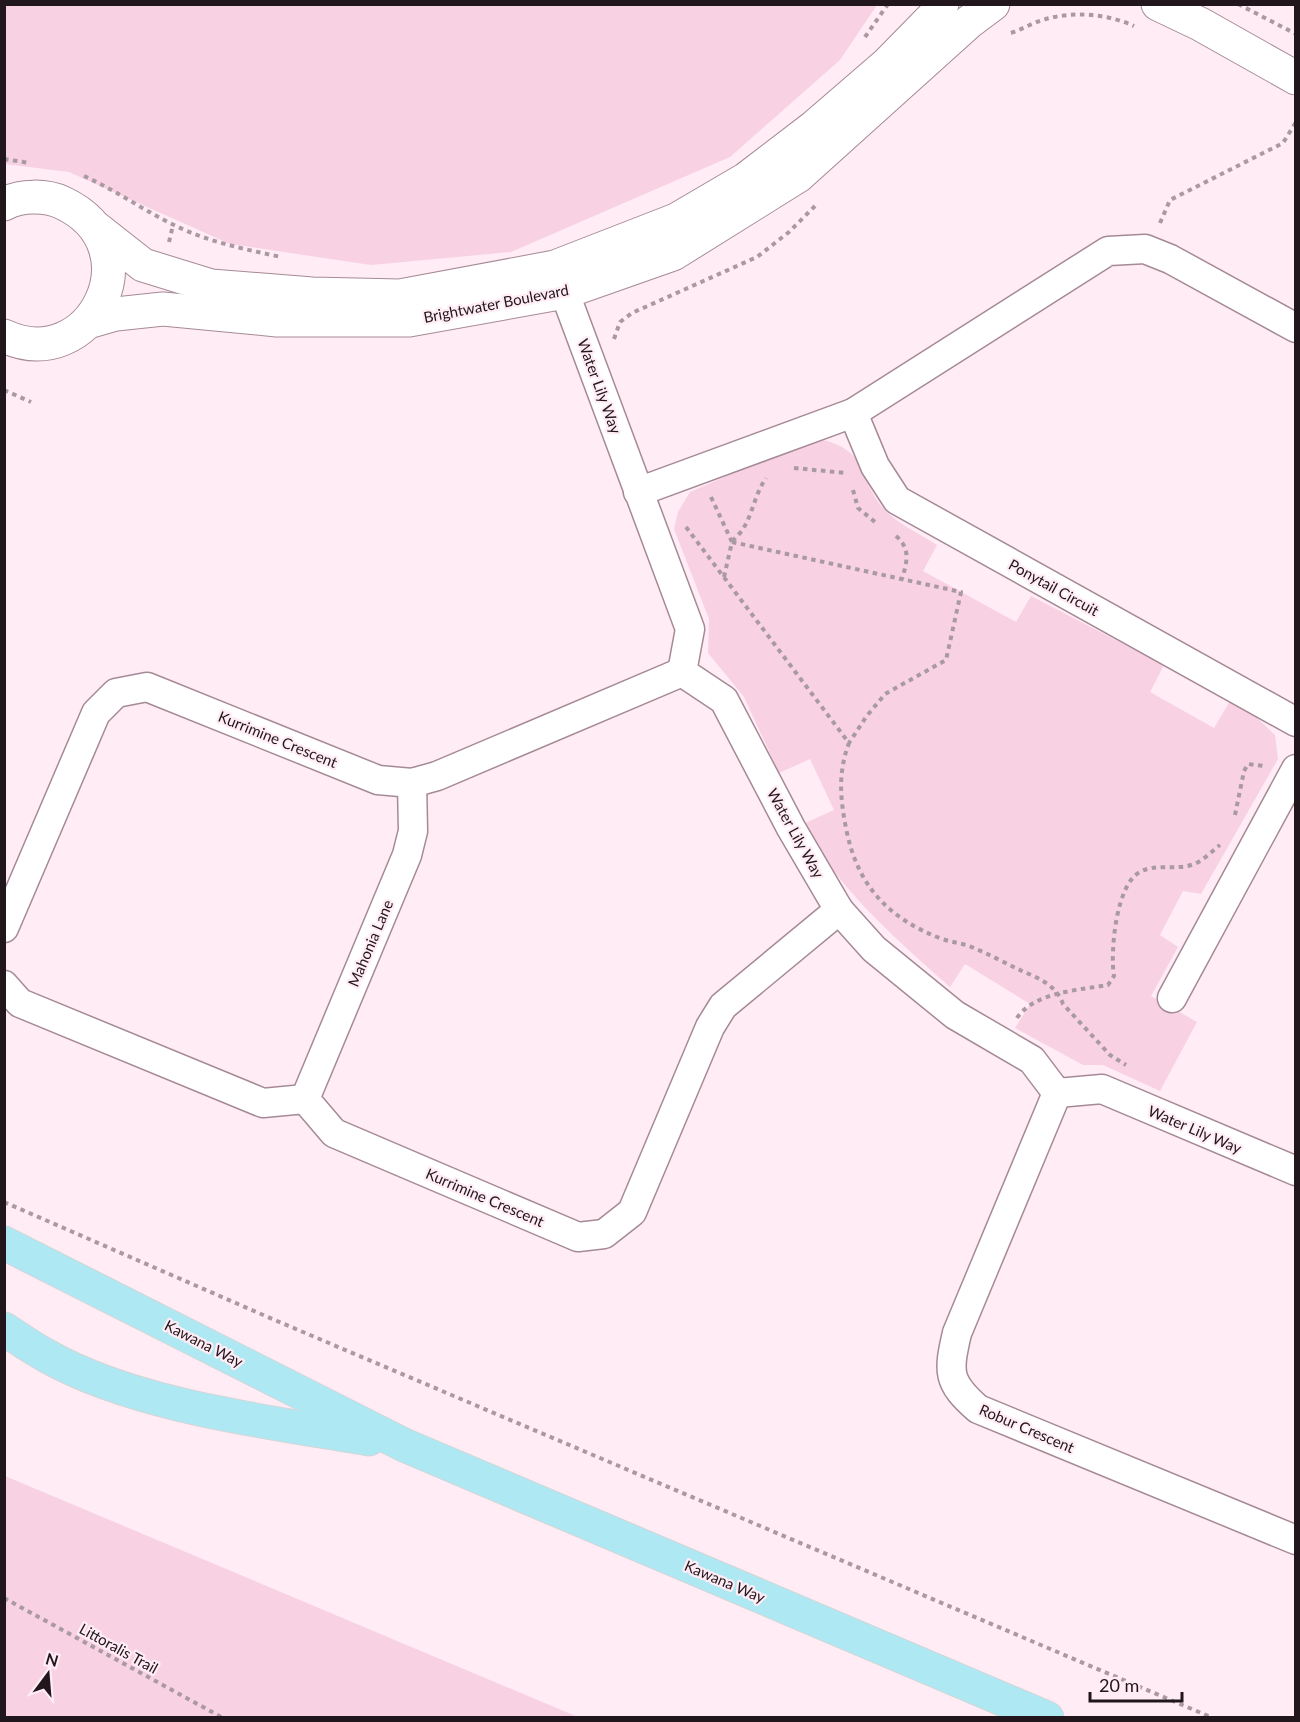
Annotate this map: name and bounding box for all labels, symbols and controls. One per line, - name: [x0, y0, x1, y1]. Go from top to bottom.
- street label: Brightwater Boulevard: [422, 280, 570, 326]
- street label: Water Lily Way: [574, 336, 626, 436]
- street label: Ponytail Circuit: [1006, 555, 1103, 619]
- street label: Kurrimine Crescent: [216, 707, 341, 771]
- street label: Water Lily Way: [764, 785, 828, 881]
- street label: Mahonia Lane: [344, 897, 396, 989]
- street label: Water Lily Way: [1146, 1101, 1245, 1157]
- street label: Kurrimine Crescent: [423, 1164, 547, 1230]
- street label: Kawana Way: [162, 1316, 246, 1371]
- street label: Robur Crescent: [977, 1400, 1078, 1456]
- street label: Kawana Way: [682, 1556, 768, 1606]
- street label: Littoralis Trail: [77, 1619, 161, 1677]
- north arrow: [18, 1644, 78, 1704]
- text: N: [44, 1648, 61, 1670]
- scale bar: [1090, 1665, 1182, 1703]
- text: 20 m: [1099, 1674, 1139, 1696]

